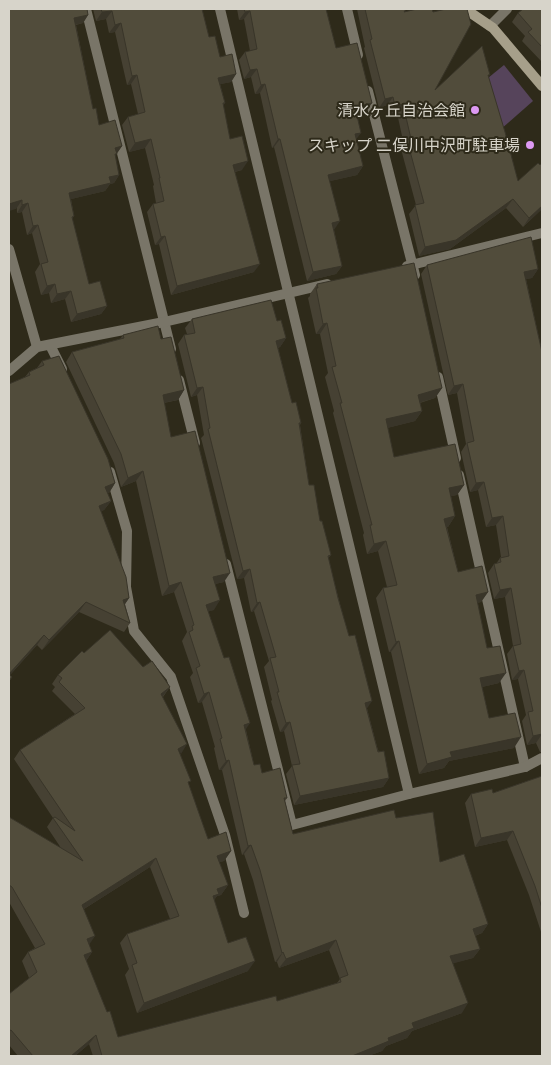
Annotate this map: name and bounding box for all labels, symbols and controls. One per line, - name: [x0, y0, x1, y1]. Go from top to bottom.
- place label: 清水ヶ丘自治会館: [337, 100, 465, 121]
- marker: 清水ヶ丘自治会館: [469, 104, 481, 116]
- place label: スキップ 二俣川中沢町駐車場: [308, 135, 520, 156]
- marker: スキップ 二俣川中沢町駐車場: [524, 139, 536, 151]

